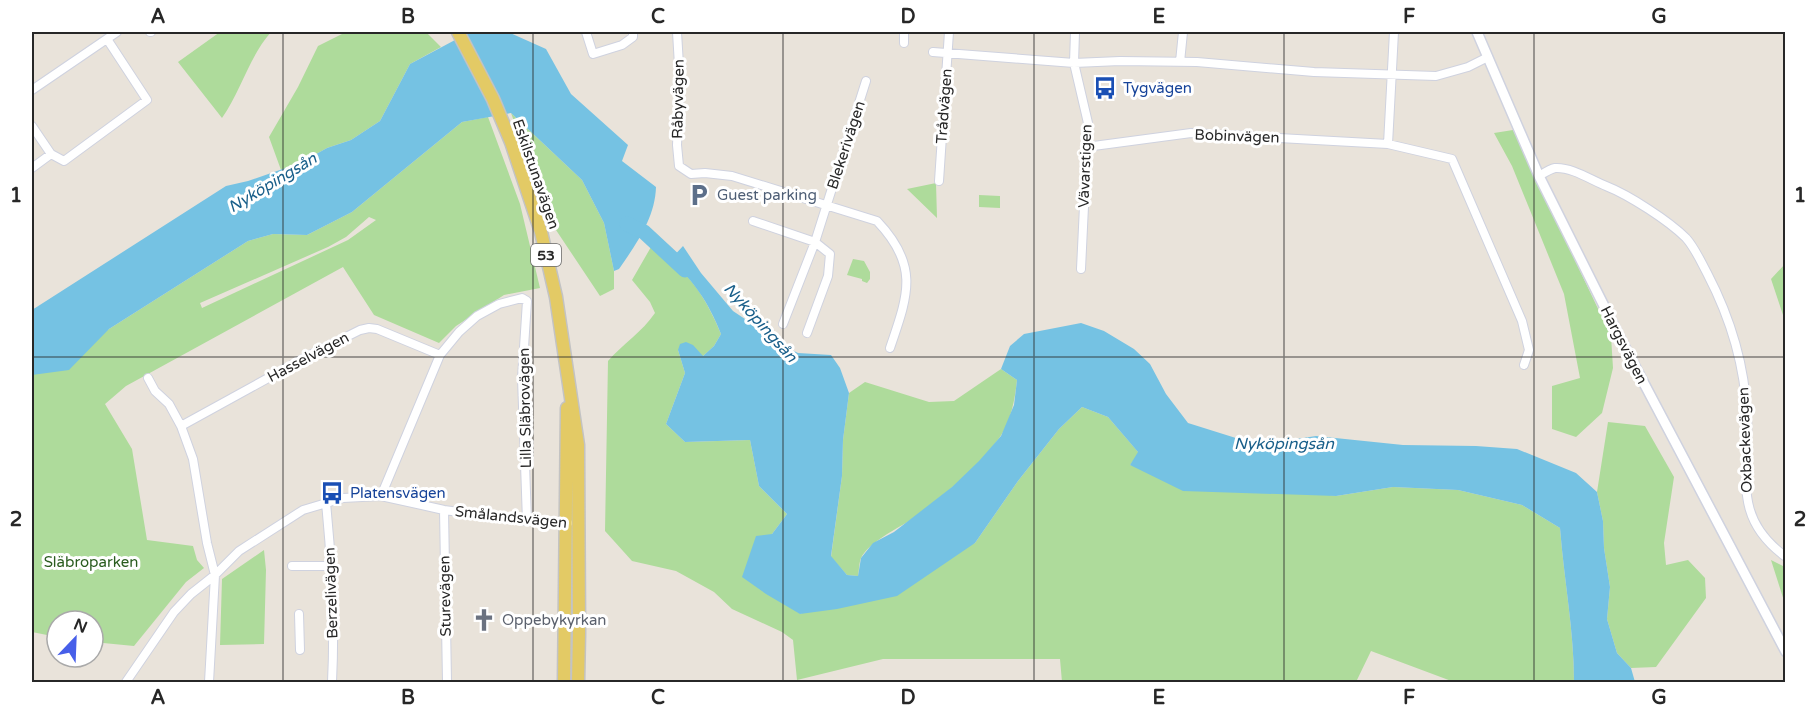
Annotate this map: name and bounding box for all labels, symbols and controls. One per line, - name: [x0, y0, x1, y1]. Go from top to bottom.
- text: A: [151, 5, 166, 29]
- text: B: [401, 5, 415, 29]
- text: C: [651, 5, 665, 29]
- text: D: [900, 5, 916, 29]
- text: E: [1153, 5, 1166, 29]
- text: F: [1403, 5, 1415, 29]
- text: G: [1651, 5, 1667, 29]
- street label: Råbyvägen: [668, 59, 688, 139]
- street label: Trådvägen: [932, 68, 956, 144]
- bus stop icon: Tygvägen: [1092, 75, 1118, 101]
- place label: Tygvägen: [1123, 79, 1192, 97]
- street label: Blekerivägen: [823, 99, 869, 191]
- street label: Eskilstunavägen: [509, 117, 563, 231]
- street label: Vävarstigen: [1075, 124, 1095, 208]
- street label: Bobinvägen: [1194, 126, 1280, 146]
- water label: Nyköpingsån: [225, 148, 322, 217]
- parking icon: Guest parking: [686, 182, 712, 208]
- text: 1: [10, 184, 22, 208]
- text: 1: [1794, 184, 1806, 208]
- place label: Guest parking: [717, 186, 817, 204]
- road number: 53: [531, 244, 561, 266]
- water label: Nyköpingsån: [719, 279, 802, 367]
- street label: Hargsvägen: [1597, 303, 1651, 387]
- street label: Hasselvägen: [264, 328, 352, 386]
- street label: Lilla Släbrovägen: [515, 347, 535, 469]
- street label: Oxbackevägen: [1734, 387, 1756, 493]
- water label: Nyköpingsån: [1234, 434, 1335, 454]
- bus stop icon: Platensvägen: [319, 480, 345, 506]
- place label: Platensvägen: [350, 484, 446, 502]
- street label: Smålandsvägen: [454, 502, 568, 532]
- text: 2: [10, 508, 22, 532]
- text: 2: [1794, 508, 1806, 532]
- street label: Berzelivägen: [320, 547, 342, 639]
- park label: Släbroparken: [44, 553, 138, 571]
- street label: Sturevägen: [435, 555, 455, 637]
- church icon: Oppebykyrkan: [471, 607, 497, 633]
- north arrow: [45, 609, 105, 669]
- place label: Oppebykyrkan: [502, 611, 606, 629]
- text: N: [71, 614, 90, 638]
- text: A: [151, 686, 166, 710]
- text: B: [401, 686, 415, 710]
- text: C: [651, 686, 665, 710]
- text: D: [900, 686, 916, 710]
- text: E: [1153, 686, 1166, 710]
- text: F: [1403, 686, 1415, 710]
- text: G: [1651, 686, 1667, 710]

